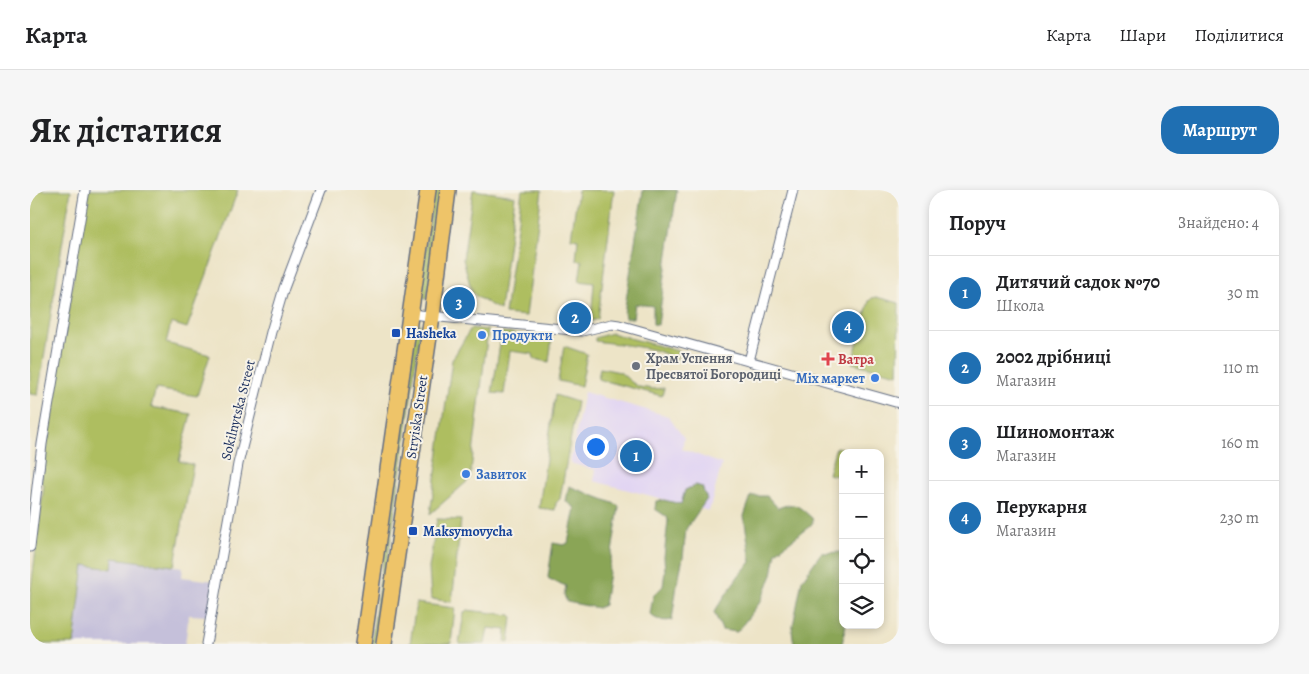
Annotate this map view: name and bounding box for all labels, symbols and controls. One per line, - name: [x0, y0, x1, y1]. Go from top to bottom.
- text: Карта: [25, 19, 87, 51]
- text: Карта: [1046, 23, 1091, 47]
- text: Шари: [1119, 23, 1166, 47]
- text: Поділитися: [1194, 23, 1284, 47]
- text: Як дістатися: [30, 106, 222, 154]
- button: Маршрут: [1161, 106, 1279, 154]
- text: Поруч: [949, 209, 1006, 237]
- text: Знайдено: 4: [1178, 212, 1259, 234]
- text: Дитячий садок №70: [996, 269, 1160, 295]
- text: 1: [962, 282, 968, 304]
- text: 30 m: [1227, 282, 1259, 304]
- pin: 3: [443, 284, 475, 322]
- text: Школа: [996, 295, 1044, 317]
- pin: 2: [559, 299, 591, 337]
- pin: 4: [832, 308, 864, 346]
- place label: Hasheka: [406, 324, 457, 343]
- place label: Продукти: [492, 326, 553, 345]
- marker: Hasheka: [390, 327, 402, 339]
- marker: Продукти: [476, 329, 488, 341]
- text: 2002 дрібниці: [996, 344, 1111, 370]
- place label: Храм Успення Пресвятої Богородиці: [646, 349, 781, 384]
- place label: Ватра: [838, 350, 874, 369]
- marker: Ватра: [822, 353, 834, 365]
- street label: Sokilnytska Street: [216, 357, 260, 462]
- text: 2: [961, 357, 969, 379]
- text: 110 m: [1223, 357, 1259, 379]
- marker: Храм Успення Пресвятої Богородиці: [630, 360, 642, 372]
- place label: Mix маркет: [796, 369, 866, 388]
- text: Магазин: [996, 370, 1056, 392]
- marker: Mix маркет: [869, 372, 881, 384]
- street label: Stryiska Street: [402, 374, 432, 460]
- text: Шиномонтаж: [996, 419, 1115, 445]
- text: 3: [962, 432, 968, 454]
- text: 160 m: [1221, 432, 1259, 454]
- your location: [583, 434, 609, 460]
- pin: 1: [620, 437, 652, 475]
- text: Магазин: [996, 445, 1056, 467]
- map controls: [839, 449, 884, 629]
- button: +: [839, 449, 884, 494]
- place label: Завиток: [476, 465, 527, 484]
- marker: Завиток: [460, 468, 472, 480]
- button: −: [839, 494, 884, 539]
- text: Перукарня: [996, 494, 1087, 520]
- text: 4: [961, 507, 969, 529]
- text: 230 m: [1220, 507, 1259, 529]
- text: Магазин: [996, 520, 1056, 542]
- place label: Maksymovycha: [423, 522, 513, 541]
- marker: Maksymovycha: [407, 525, 419, 537]
- button: locate: [839, 539, 884, 584]
- button: layers: [839, 584, 884, 629]

